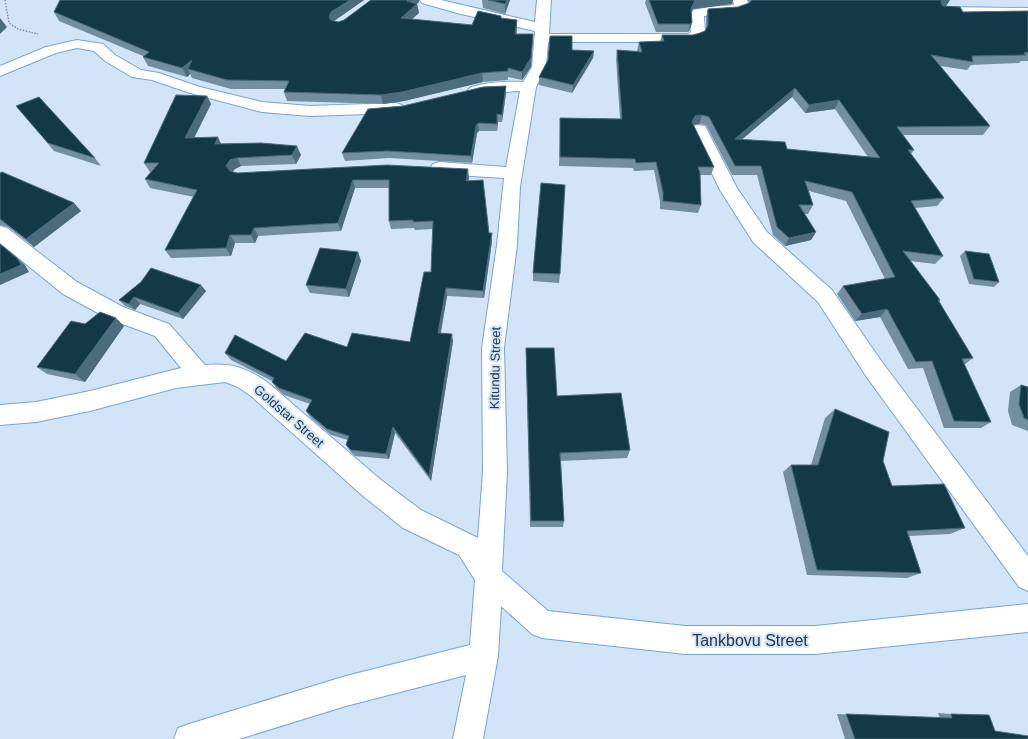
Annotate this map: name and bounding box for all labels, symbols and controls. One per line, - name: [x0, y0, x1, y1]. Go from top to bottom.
- street label: Kitundu Street: [487, 326, 503, 409]
- street label: Goldstar Street: [251, 382, 327, 451]
- street label: Tankbovu Street: [692, 632, 808, 649]

